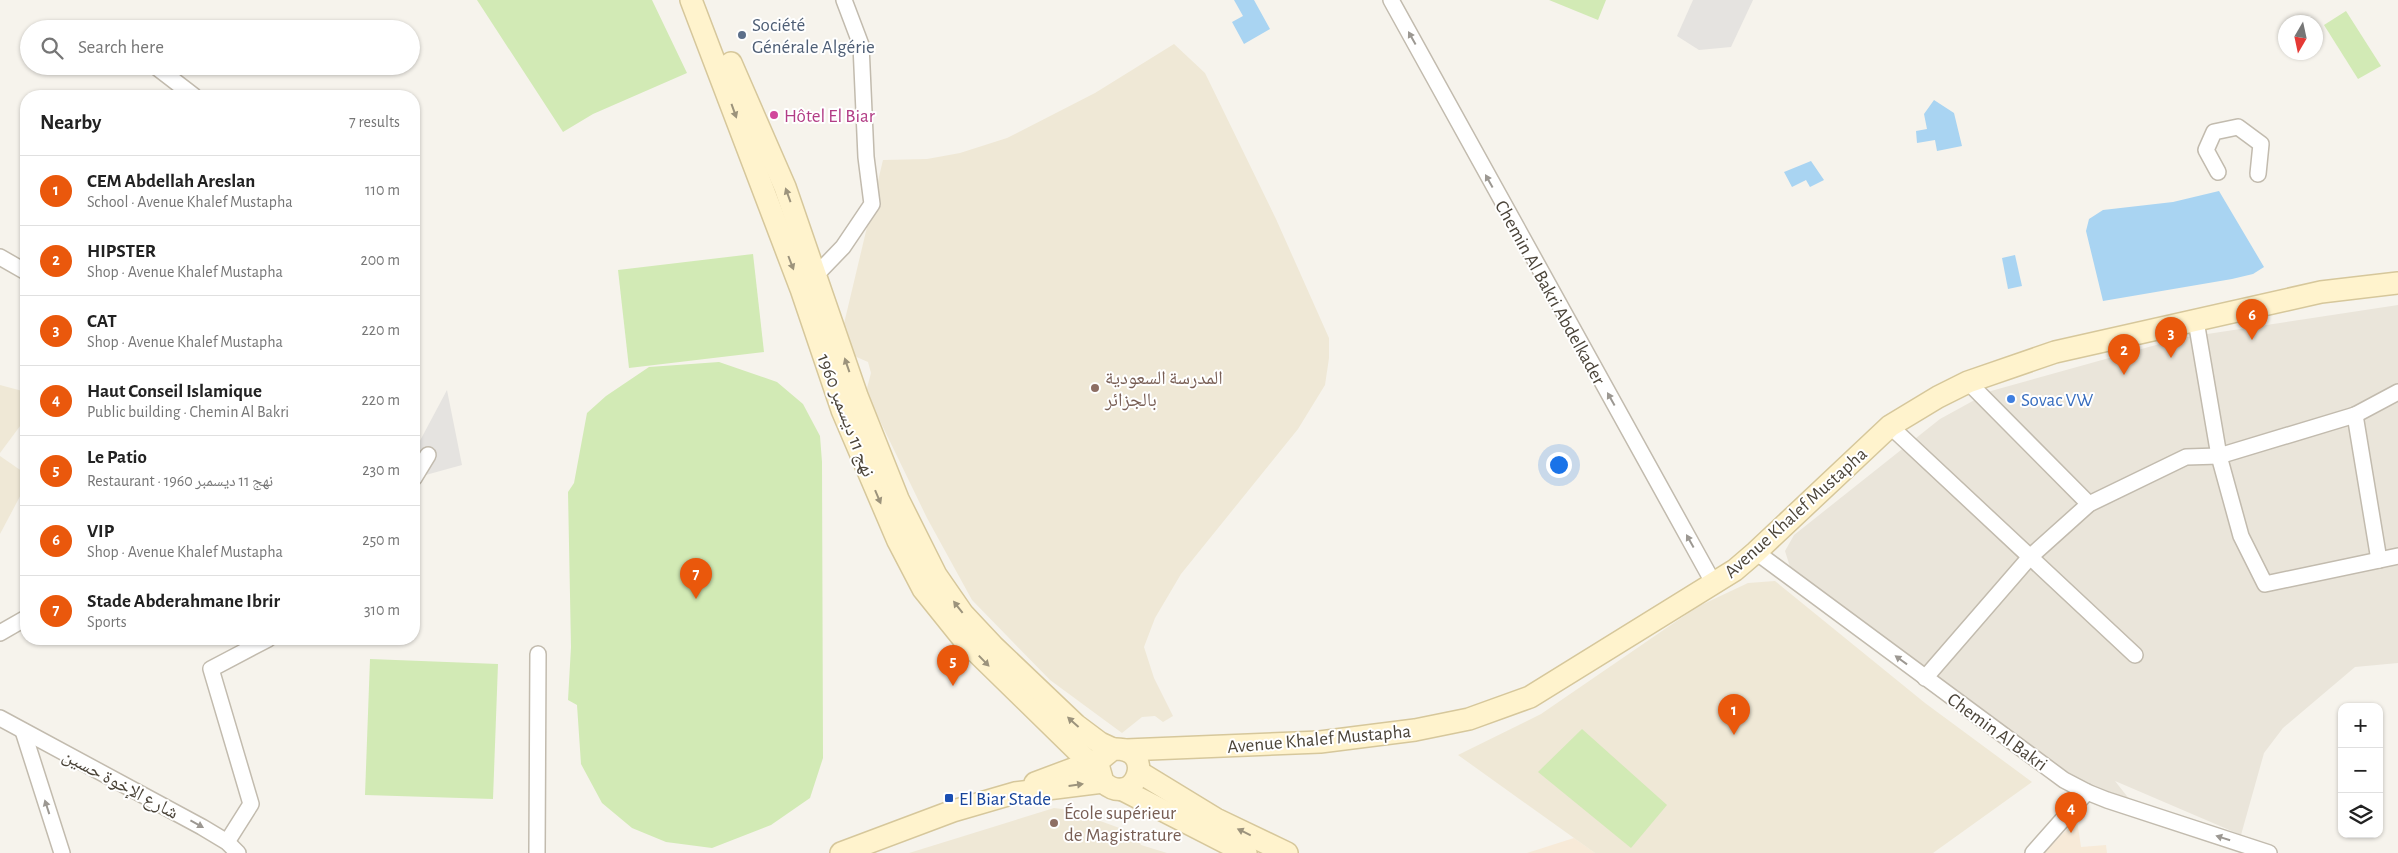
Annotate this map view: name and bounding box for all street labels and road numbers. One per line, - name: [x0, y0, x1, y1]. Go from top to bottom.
- street label: Chemin Al Bakri Abdelkader: [1491, 197, 1608, 388]
- street label: نهج 11 ديسمبر 1960: [812, 351, 878, 480]
- street label: Avenue Khalef Mustapha: [1721, 444, 1871, 582]
- street label: Chemin Al Bakri: [1944, 690, 2051, 775]
- street label: Avenue Khalef Mustapha: [1226, 722, 1412, 757]
- street label: شارع الإخوة حسين: [58, 746, 181, 825]

